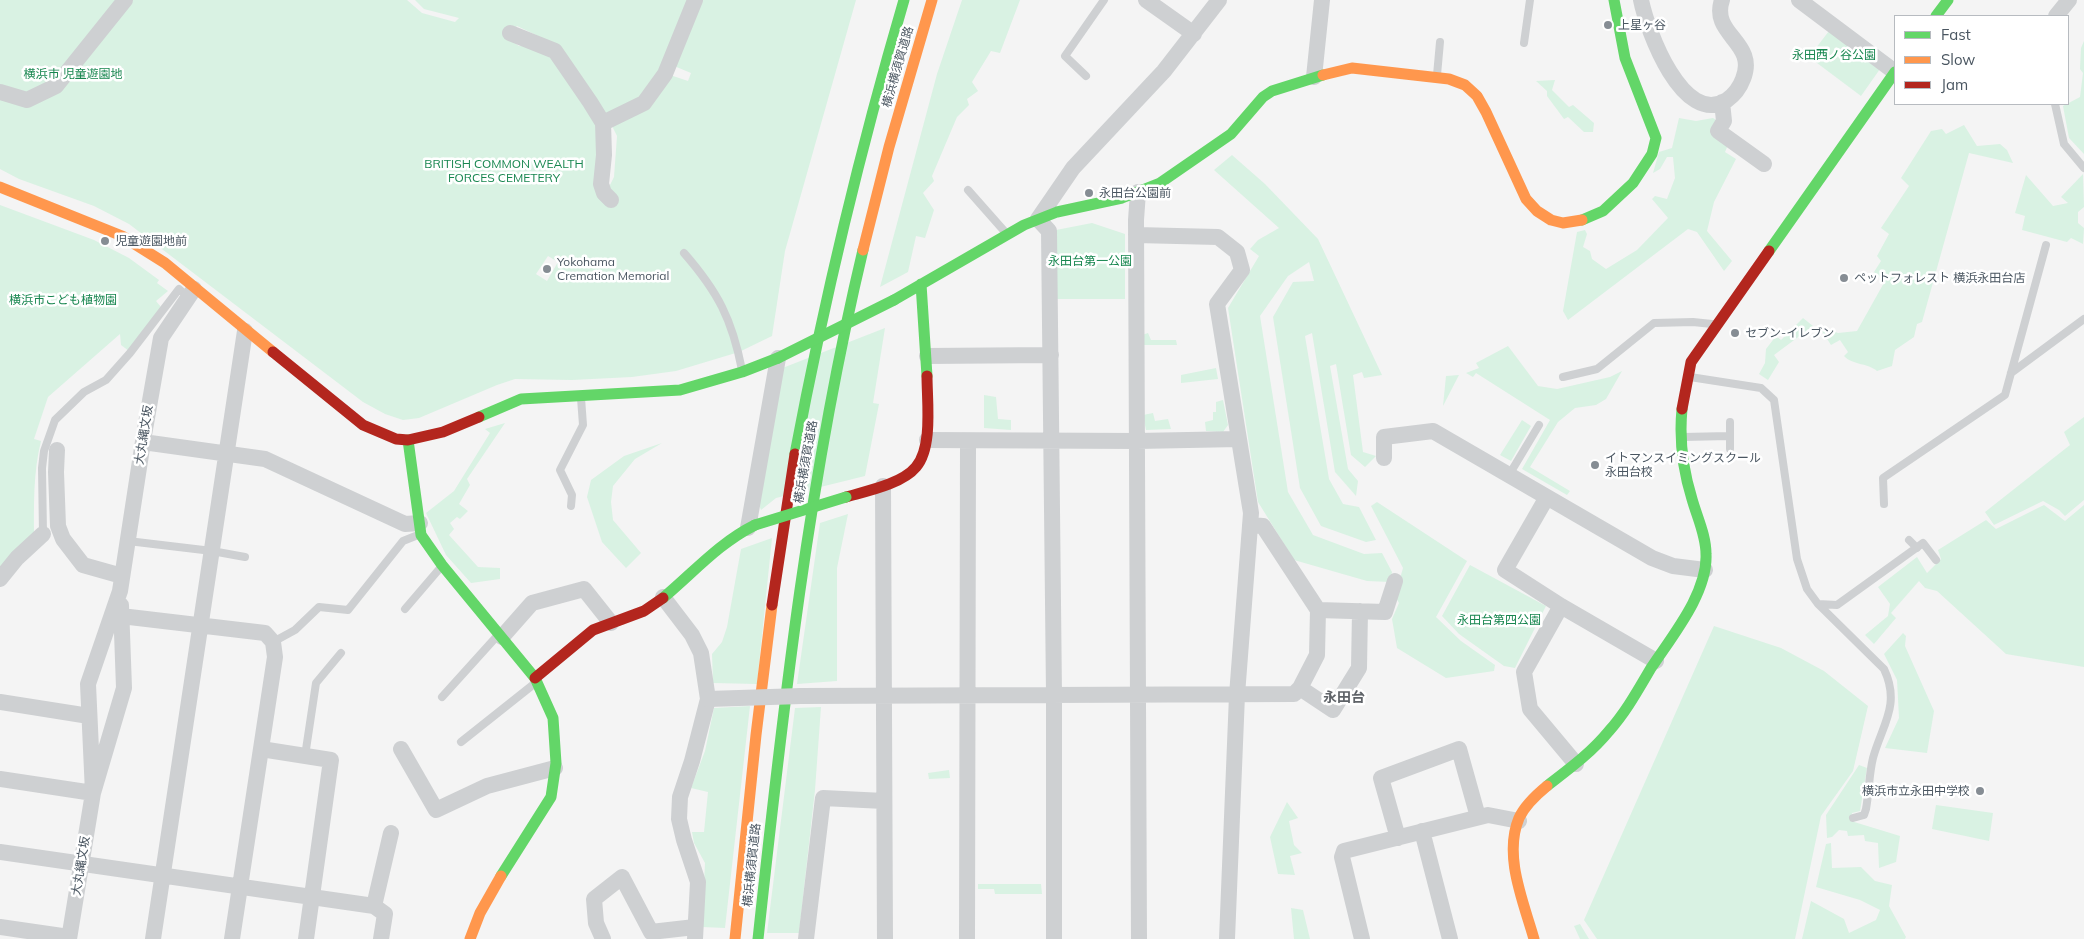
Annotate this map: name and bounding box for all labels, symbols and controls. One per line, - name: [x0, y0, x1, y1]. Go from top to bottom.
- legend: [1894, 15, 2069, 105]
- place label: 上星ヶ谷: [1618, 18, 1666, 32]
- marker: 上星ヶ谷: [1602, 19, 1614, 31]
- street label: 横浜横須賀道路: [880, 25, 916, 109]
- text: Fast: [1941, 25, 1971, 44]
- park label: 永田西ノ谷公園: [1792, 48, 1876, 62]
- text: Slow: [1941, 50, 1975, 69]
- park label: 横浜市 児童遊園地: [23, 67, 123, 81]
- text: Jam: [1941, 75, 1968, 94]
- park label: BRITISH COMMON WEALTH FORCES CEMETERY: [424, 157, 584, 185]
- place label: 永田台公園前: [1099, 186, 1171, 200]
- marker: 永田台公園前: [1083, 187, 1095, 199]
- place label: 児童遊園地前: [115, 234, 187, 248]
- marker: 児童遊園地前: [99, 235, 111, 247]
- park label: 永田台第一公園: [1048, 254, 1132, 268]
- place label: Yokohama Cremation Memorial: [557, 255, 669, 283]
- marker: Yokohama Cremation Memorial: [541, 263, 553, 275]
- place label: ペットフォレスト 横浜永田台店: [1854, 271, 2025, 285]
- marker: ペットフォレスト 横浜永田台店: [1838, 272, 1850, 284]
- park label: 横浜市こども植物園: [9, 293, 117, 307]
- place label: セブン-イレブン: [1745, 326, 1834, 340]
- marker: セブン-イレブン: [1729, 327, 1741, 339]
- street label: 大丸縄文坂: [132, 404, 156, 466]
- street label: 横浜横須賀道路: [792, 419, 820, 505]
- place label: イトマンスイミングスクール 永田台校: [1605, 451, 1761, 479]
- marker: イトマンスイミングスクール 永田台校: [1589, 459, 1601, 471]
- park label: 永田台第四公園: [1457, 613, 1541, 627]
- district label: 永田台: [1323, 690, 1365, 706]
- place label: 横浜市立永田中学校: [1862, 784, 1970, 798]
- marker: 横浜市立永田中学校: [1974, 785, 1986, 797]
- street label: 横浜横須賀道路: [740, 822, 764, 908]
- street label: 大丸縄文坂: [69, 835, 93, 897]

